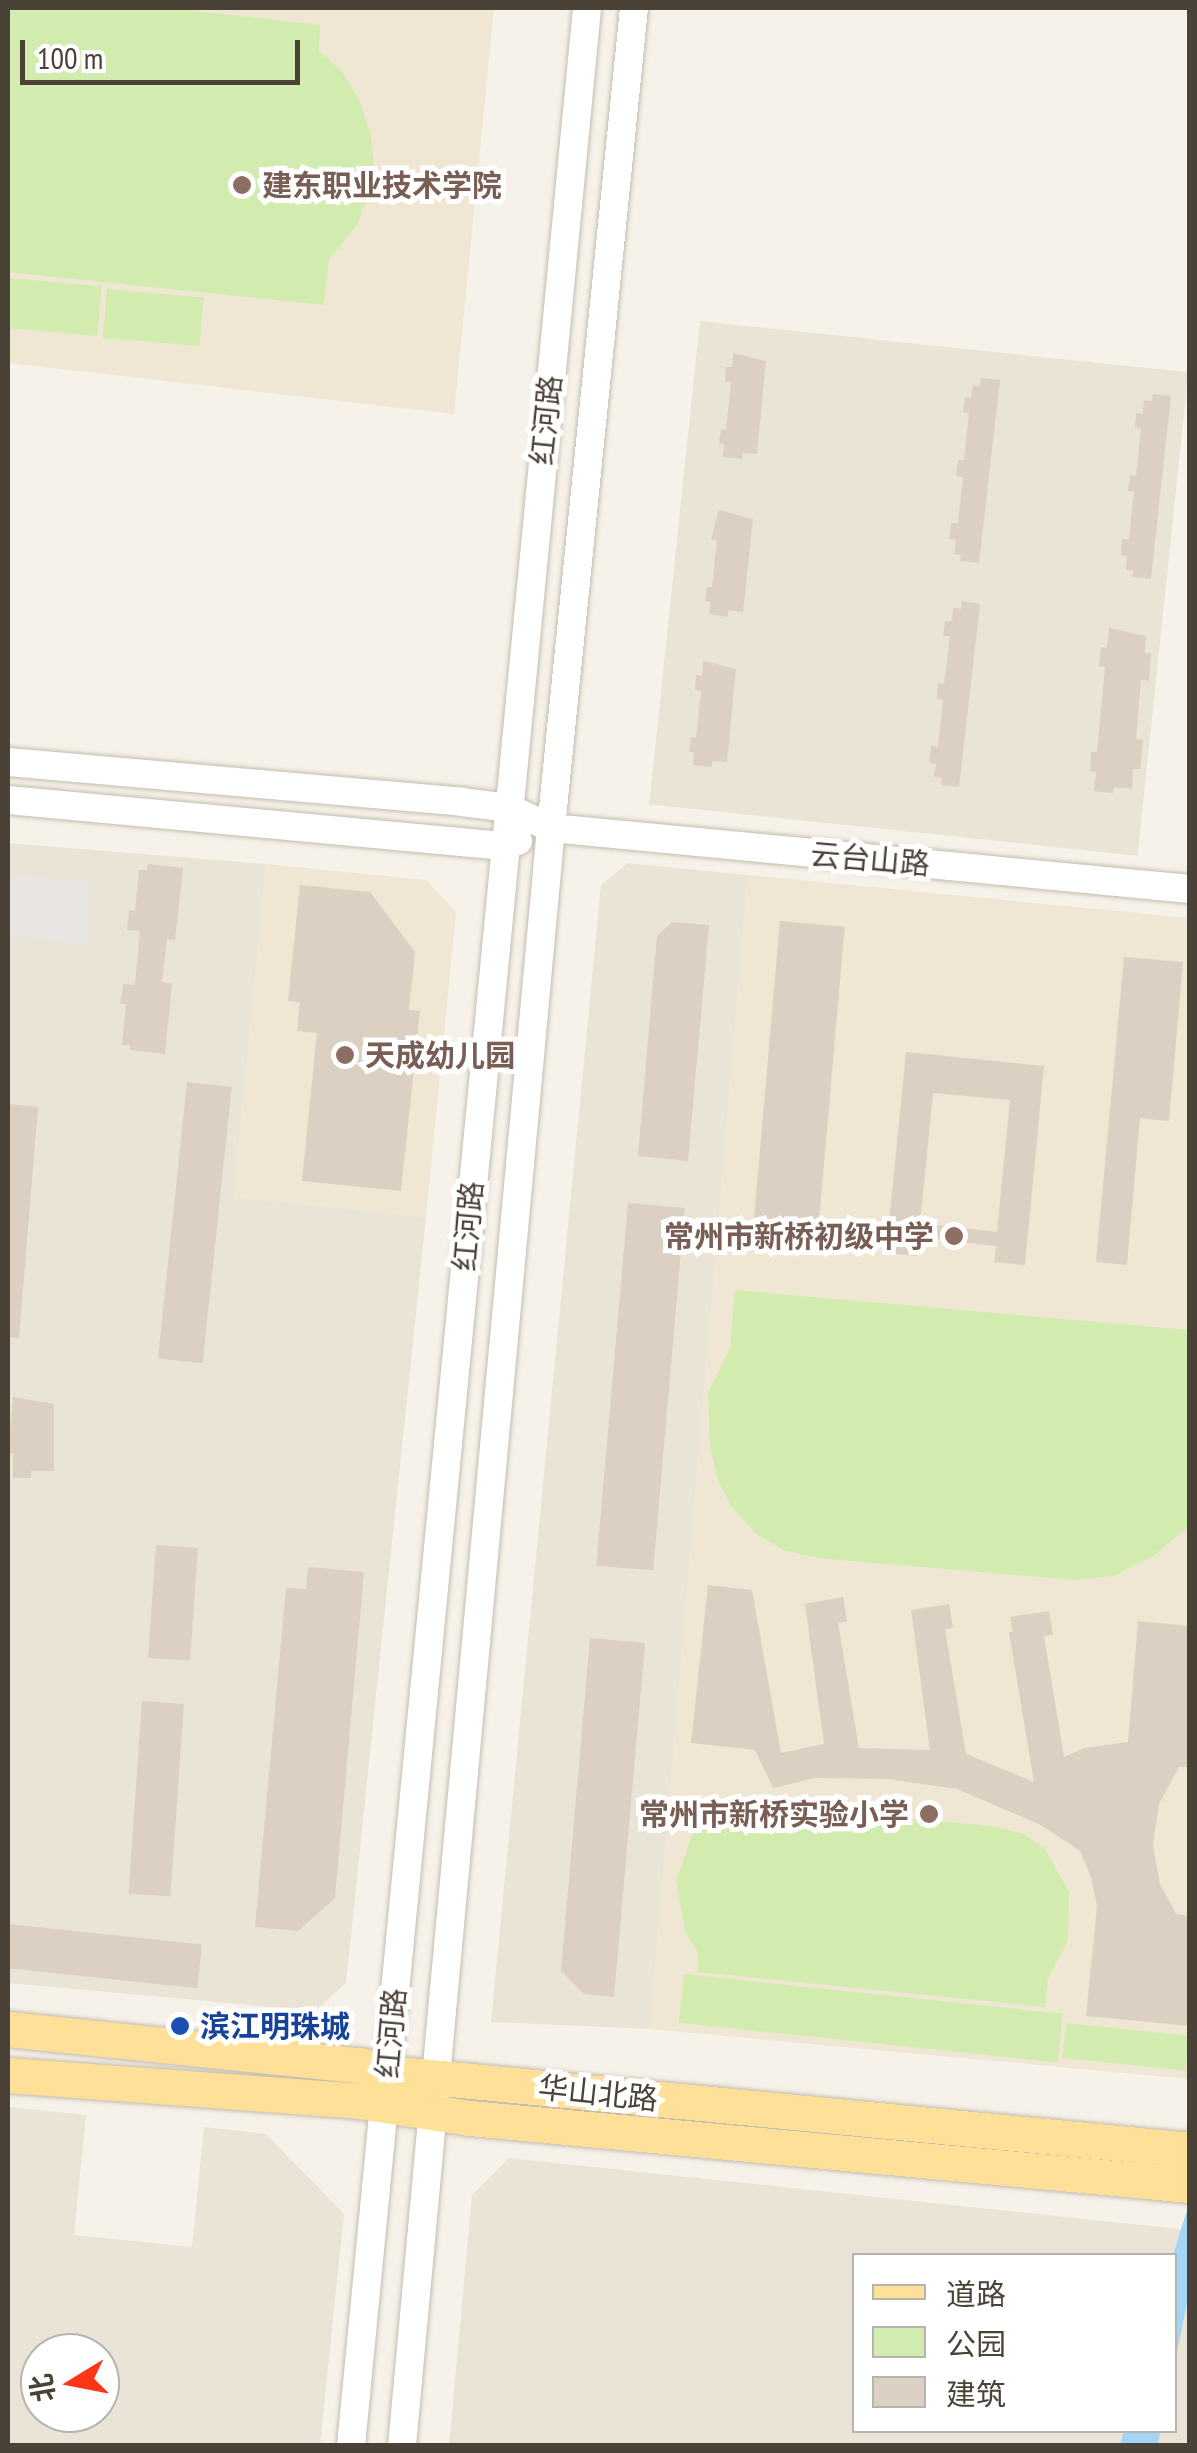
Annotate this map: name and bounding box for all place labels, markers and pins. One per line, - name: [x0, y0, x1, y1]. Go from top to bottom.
- place label: 建东职业技术学院: [262, 167, 502, 203]
- marker: 建东职业技术学院: [231, 174, 253, 196]
- place label: 天成幼儿园: [365, 1037, 515, 1073]
- marker: 天成幼儿园: [334, 1044, 356, 1066]
- place label: 常州市新桥初级中学: [664, 1218, 934, 1254]
- marker: 常州市新桥初级中学: [943, 1225, 965, 1247]
- place label: 常州市新桥实验小学: [639, 1796, 909, 1832]
- marker: 常州市新桥实验小学: [918, 1803, 940, 1825]
- place label: 滨江明珠城: [200, 2008, 350, 2044]
- marker: 滨江明珠城: [169, 2015, 191, 2037]

